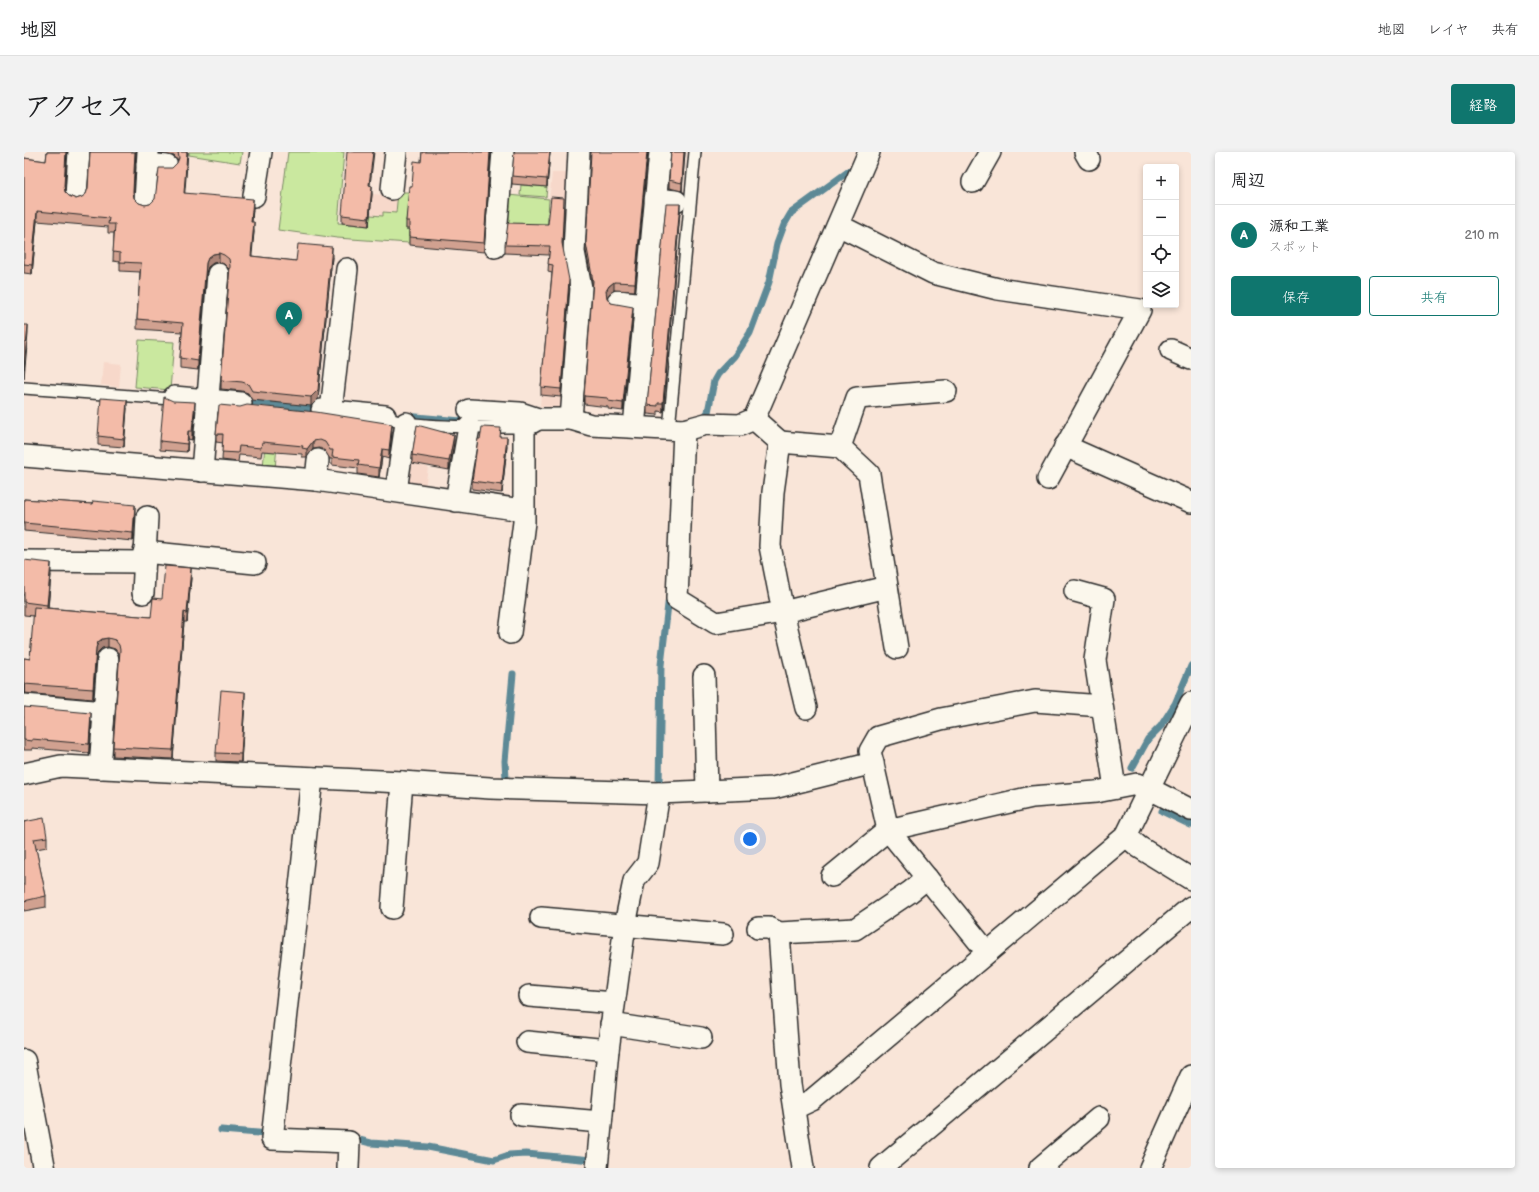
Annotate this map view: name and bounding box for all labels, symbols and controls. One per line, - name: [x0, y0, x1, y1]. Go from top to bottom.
- text: 地図: [20, 19, 58, 42]
- text: 地図: [1378, 21, 1406, 38]
- text: レイヤ: [1428, 21, 1469, 38]
- text: 共有: [1491, 21, 1519, 38]
- button: 経路: [1451, 84, 1515, 124]
- text: アクセス: [24, 91, 134, 124]
- map controls: [1143, 164, 1179, 308]
- button: +: [1143, 164, 1179, 200]
- text: 周辺: [1231, 171, 1265, 191]
- button: −: [1143, 200, 1179, 236]
- text: 源和工業: [1269, 217, 1329, 236]
- text: A: [1240, 227, 1248, 243]
- text: 210 m: [1465, 227, 1499, 243]
- button: locate: [1143, 236, 1179, 272]
- text: スポット: [1269, 239, 1321, 255]
- button: layers: [1143, 272, 1179, 308]
- button: 保存: [1231, 276, 1361, 316]
- button: 共有: [1369, 276, 1499, 316]
- pin: A: [276, 302, 302, 335]
- your location: [740, 829, 760, 849]

